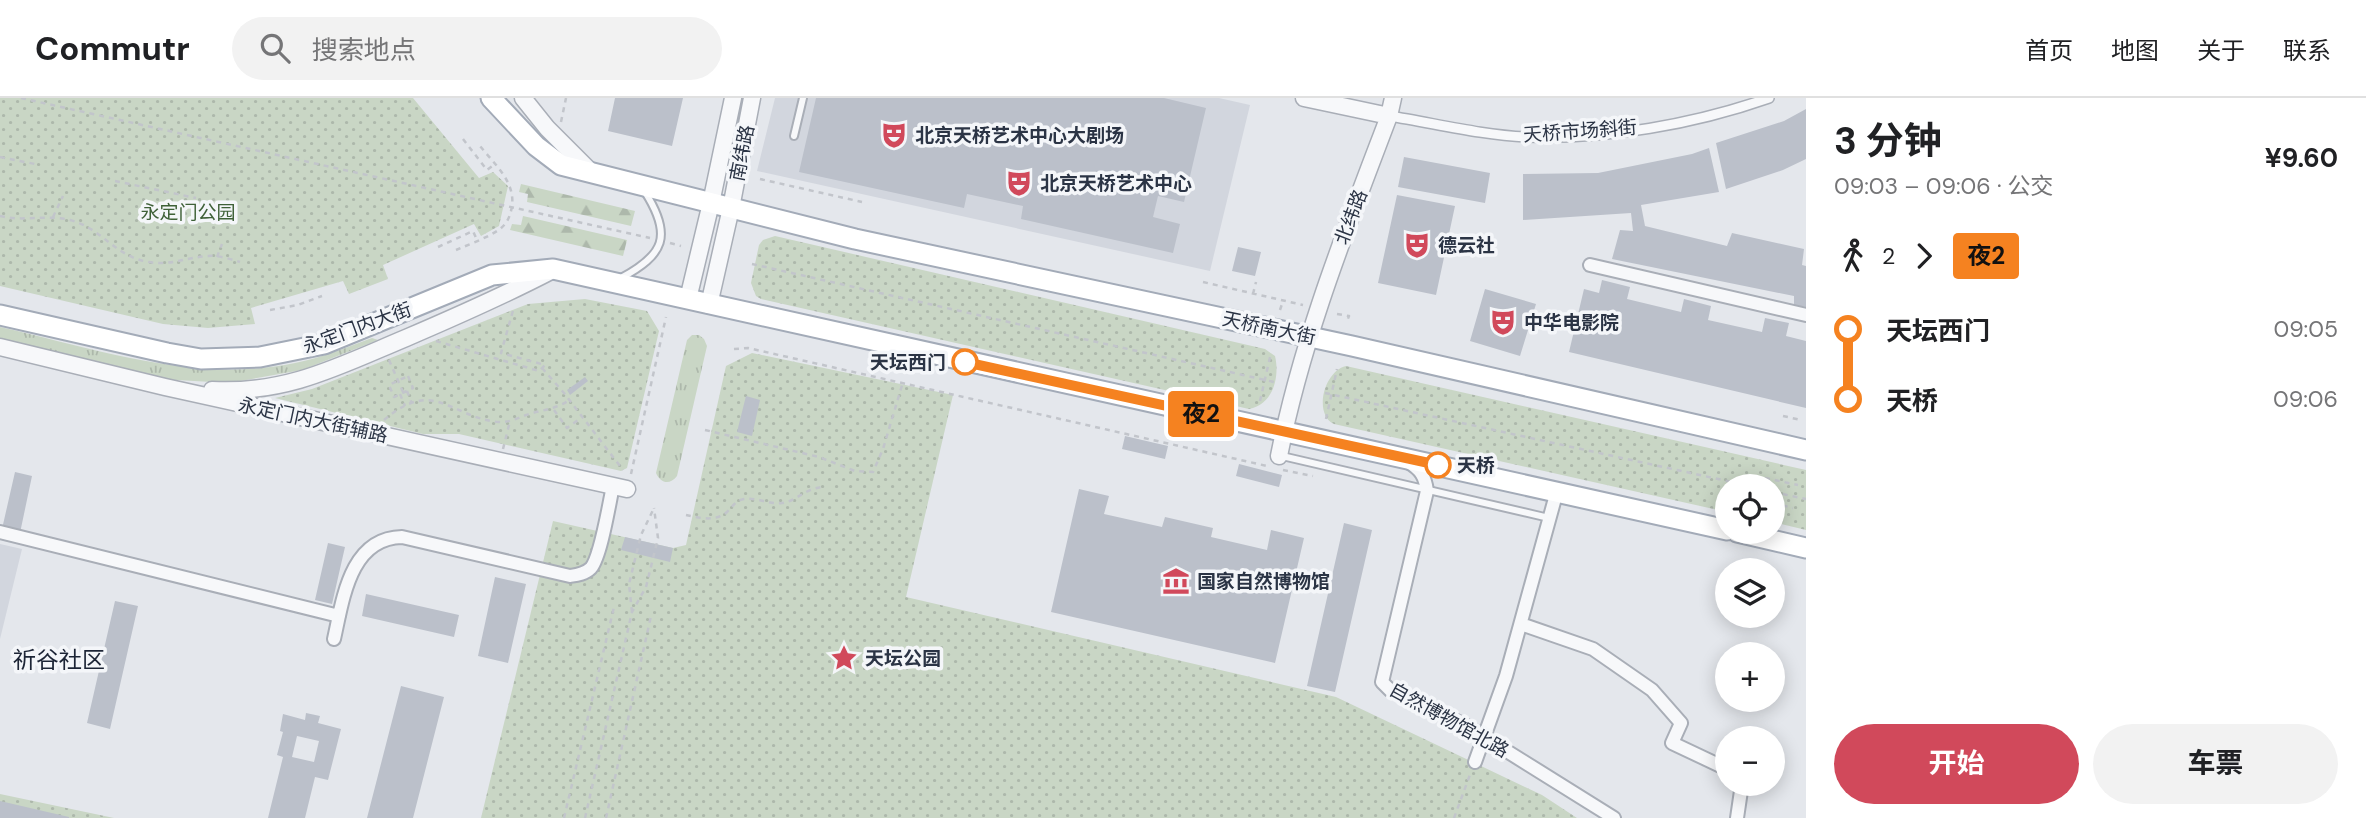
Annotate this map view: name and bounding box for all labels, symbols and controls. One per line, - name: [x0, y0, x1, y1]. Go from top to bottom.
- search box: [232, 17, 722, 80]
- text: Commutr: [35, 27, 190, 70]
- icon: search: [256, 29, 294, 67]
- text: 搜索地点: [312, 33, 416, 67]
- text: 首页: [2025, 35, 2073, 66]
- text: 地图: [2111, 35, 2159, 66]
- text: 关于: [2197, 35, 2245, 66]
- text: 联系: [2283, 35, 2331, 66]
- street label: 天桥市场斜街: [1522, 115, 1638, 147]
- text: 3 分钟: [1834, 116, 1942, 166]
- theatre icon: 北京天桥艺术中心大剧场: [879, 120, 909, 150]
- street label: 南纬路: [724, 123, 760, 183]
- place label: 北京天桥艺术中心大剧场: [915, 123, 1124, 148]
- text: ¥9.60: [2265, 141, 2338, 175]
- theatre icon: 北京天桥艺术中心: [1004, 168, 1034, 198]
- place label: 北京天桥艺术中心: [1040, 171, 1192, 196]
- text: 09:03 – 09:06 · 公交: [1834, 171, 2054, 201]
- street label: 北纬路: [1329, 186, 1373, 248]
- park label: 永定门公园: [140, 200, 236, 225]
- theatre icon: 德云社: [1402, 230, 1432, 260]
- place label: 德云社: [1438, 233, 1495, 258]
- icon: walk: [1834, 237, 1872, 275]
- icon: forward: [1905, 237, 1943, 275]
- text: 夜2: [1967, 240, 2005, 271]
- text: 2: [1882, 241, 1895, 271]
- street label: 永定门内大街: [299, 297, 415, 359]
- street label: 天桥南大街: [1220, 306, 1318, 350]
- theatre icon: 中华电影院: [1488, 307, 1518, 337]
- place label: 中华电影院: [1524, 310, 1619, 335]
- text: 天坛西门: [1886, 314, 1990, 348]
- text: 09:05: [2273, 314, 2338, 344]
- marker: 天坛西门: [952, 349, 978, 375]
- place label: 天坛西门: [870, 350, 946, 375]
- text: 天桥: [1886, 384, 1938, 418]
- text: 09:06: [2273, 384, 2338, 414]
- line badge: 夜2: [1170, 391, 1232, 437]
- street label: 永定门内大街辅路: [236, 392, 390, 448]
- text: 夜2: [1182, 398, 1220, 429]
- marker: 天桥: [1425, 452, 1451, 478]
- place label: 天桥: [1457, 453, 1495, 478]
- map controls: [1715, 474, 1785, 796]
- button: locate: [1715, 474, 1785, 544]
- button: layers: [1715, 558, 1785, 628]
- museum icon: 国家自然博物馆: [1161, 566, 1191, 596]
- place label: 国家自然博物馆: [1197, 569, 1330, 594]
- button: +: [1715, 642, 1785, 712]
- place icon: 天坛公园: [829, 643, 859, 673]
- district label: 祈谷社区: [13, 645, 105, 675]
- place label: 天坛公园: [865, 646, 941, 671]
- street label: 自然博物馆北路: [1385, 677, 1513, 763]
- button: 开始: [1834, 724, 2079, 804]
- button: 车票: [2093, 724, 2338, 804]
- button: −: [1715, 726, 1785, 796]

